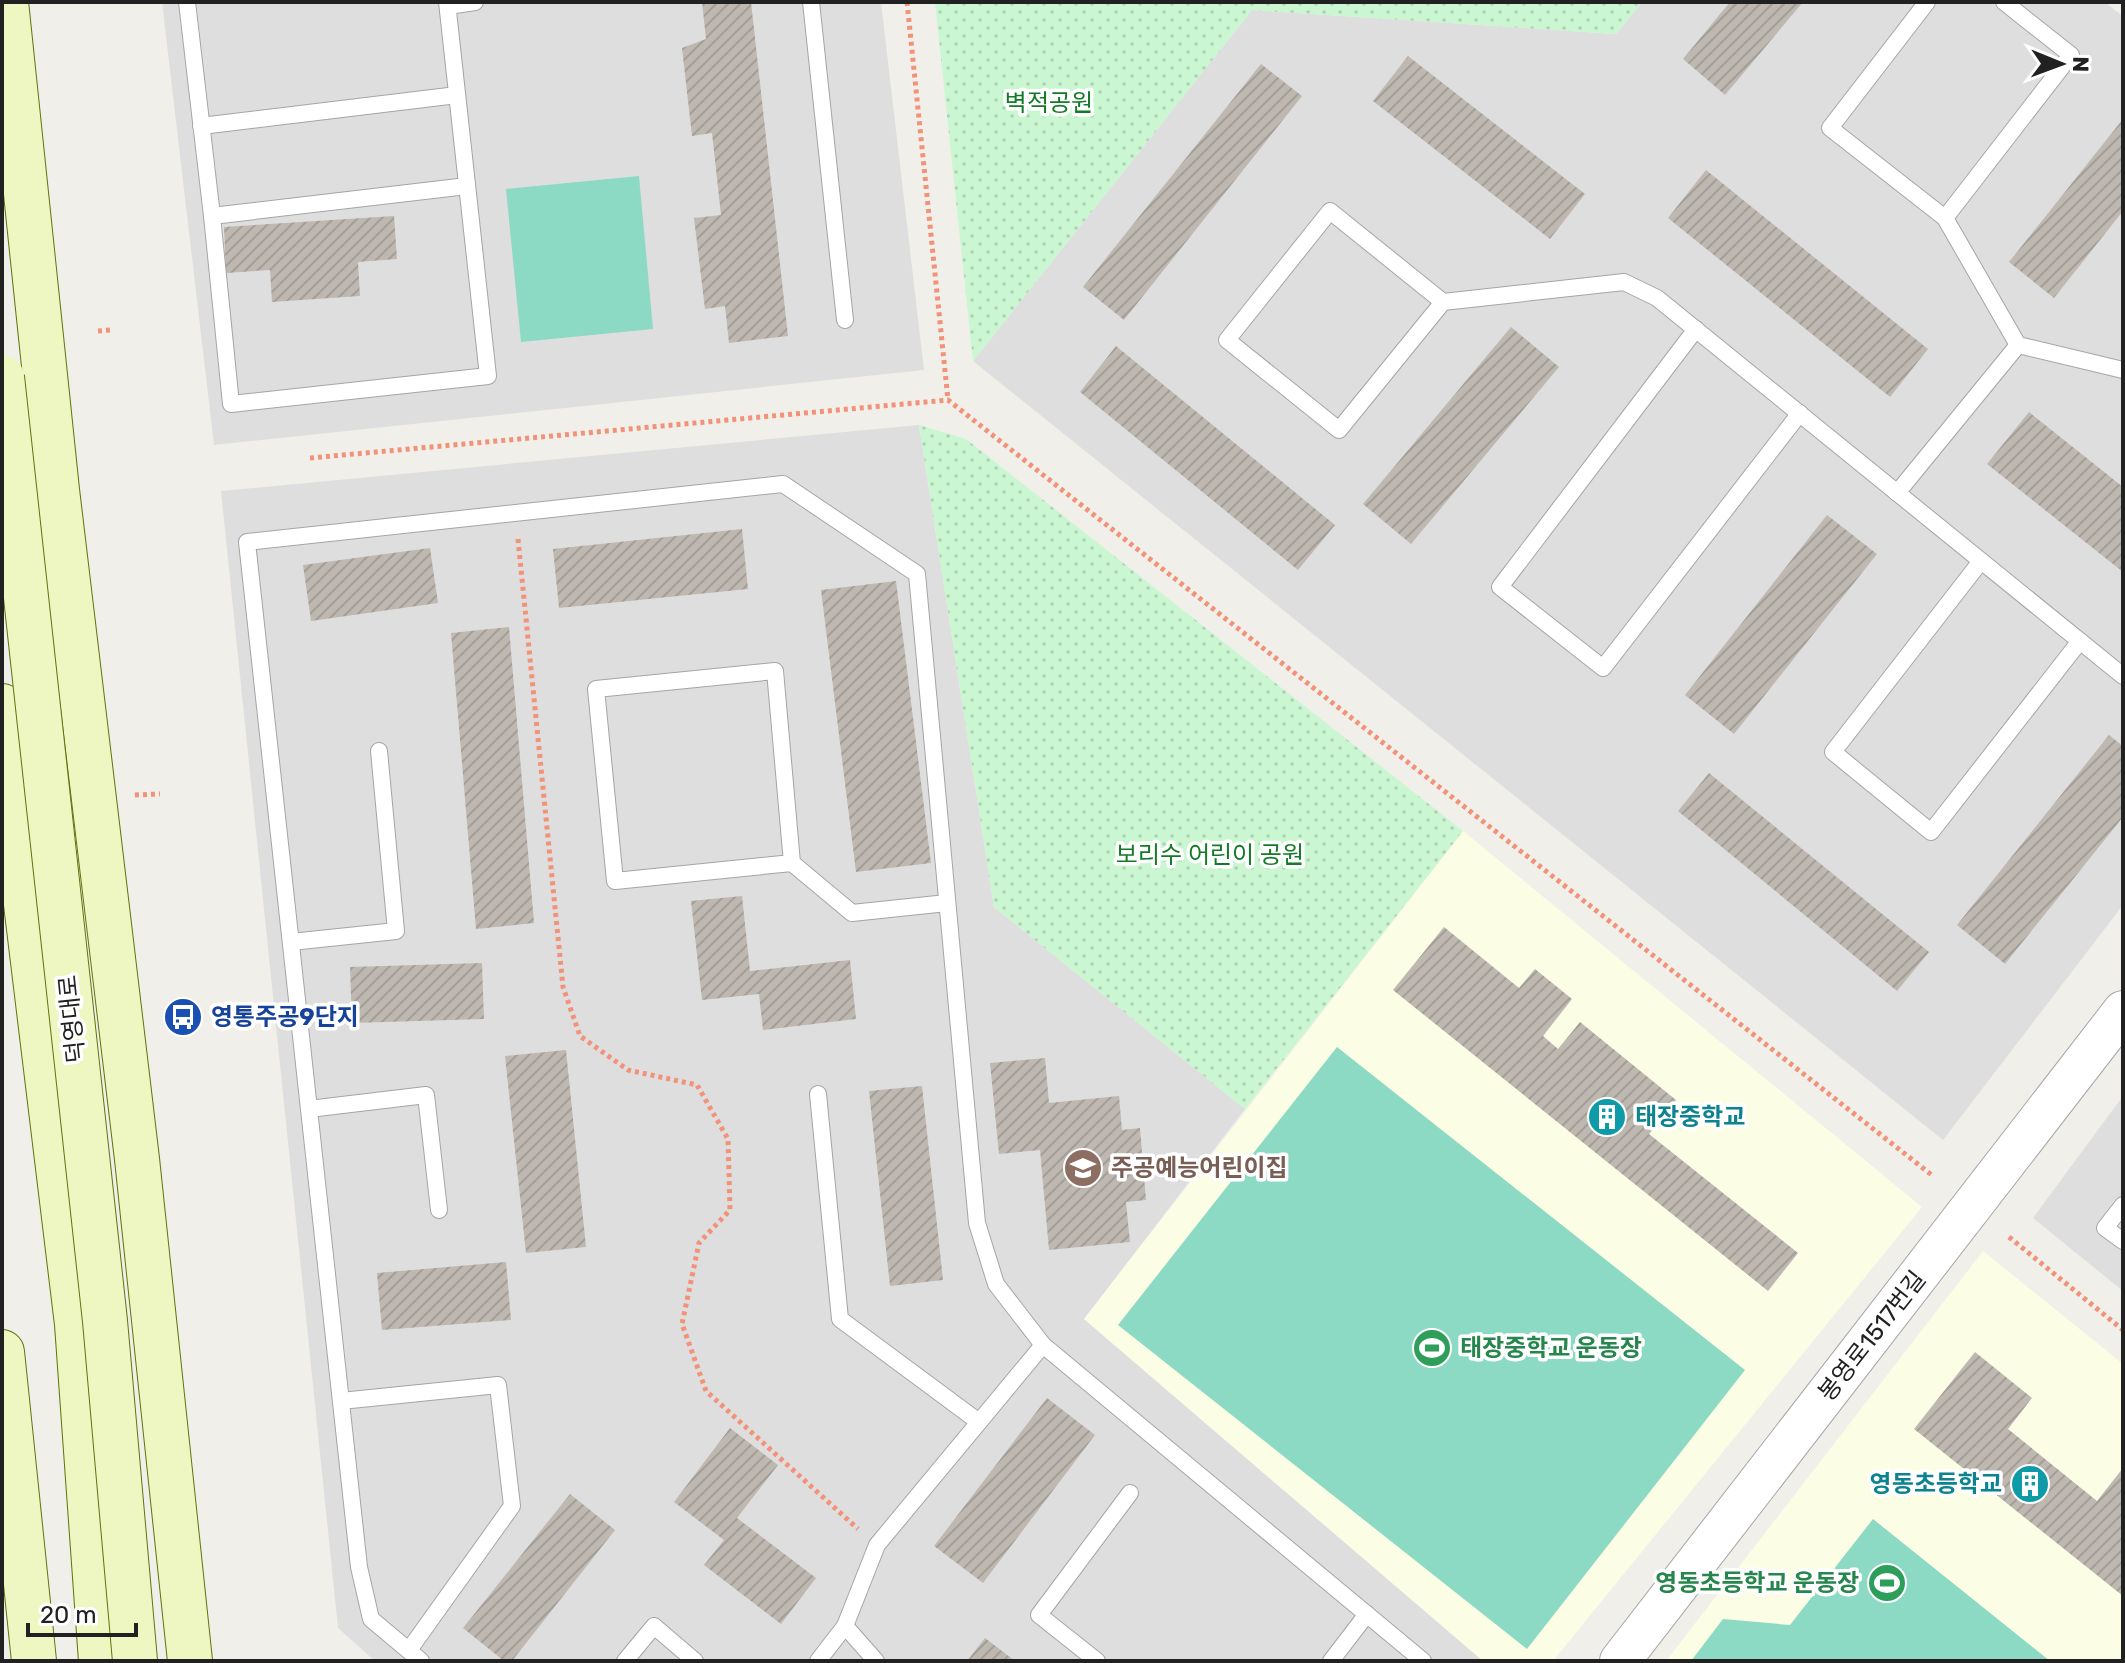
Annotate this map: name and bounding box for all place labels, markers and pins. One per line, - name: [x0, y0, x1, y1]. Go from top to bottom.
- bus stop icon: 영통주공9단지: [162, 996, 204, 1038]
- place label: 영통주공9단지: [211, 1003, 359, 1031]
- building icon: 태장중학교: [1586, 1096, 1628, 1138]
- place label: 태장중학교: [1635, 1103, 1745, 1131]
- school or university icon: 주공예능어린이집: [1062, 1147, 1104, 1189]
- place label: 주공예능어린이집: [1111, 1154, 1288, 1182]
- sports icon: 태장중학교 운동장: [1411, 1327, 1453, 1369]
- place label: 태장중학교 운동장: [1460, 1334, 1642, 1362]
- building icon: 영동초등학교: [2009, 1463, 2051, 1505]
- place label: 영동초등학교: [1870, 1470, 2002, 1498]
- sports icon: 영동초등학교 운동장: [1866, 1562, 1908, 1604]
- place label: 영동초등학교 운동장: [1655, 1569, 1859, 1597]

